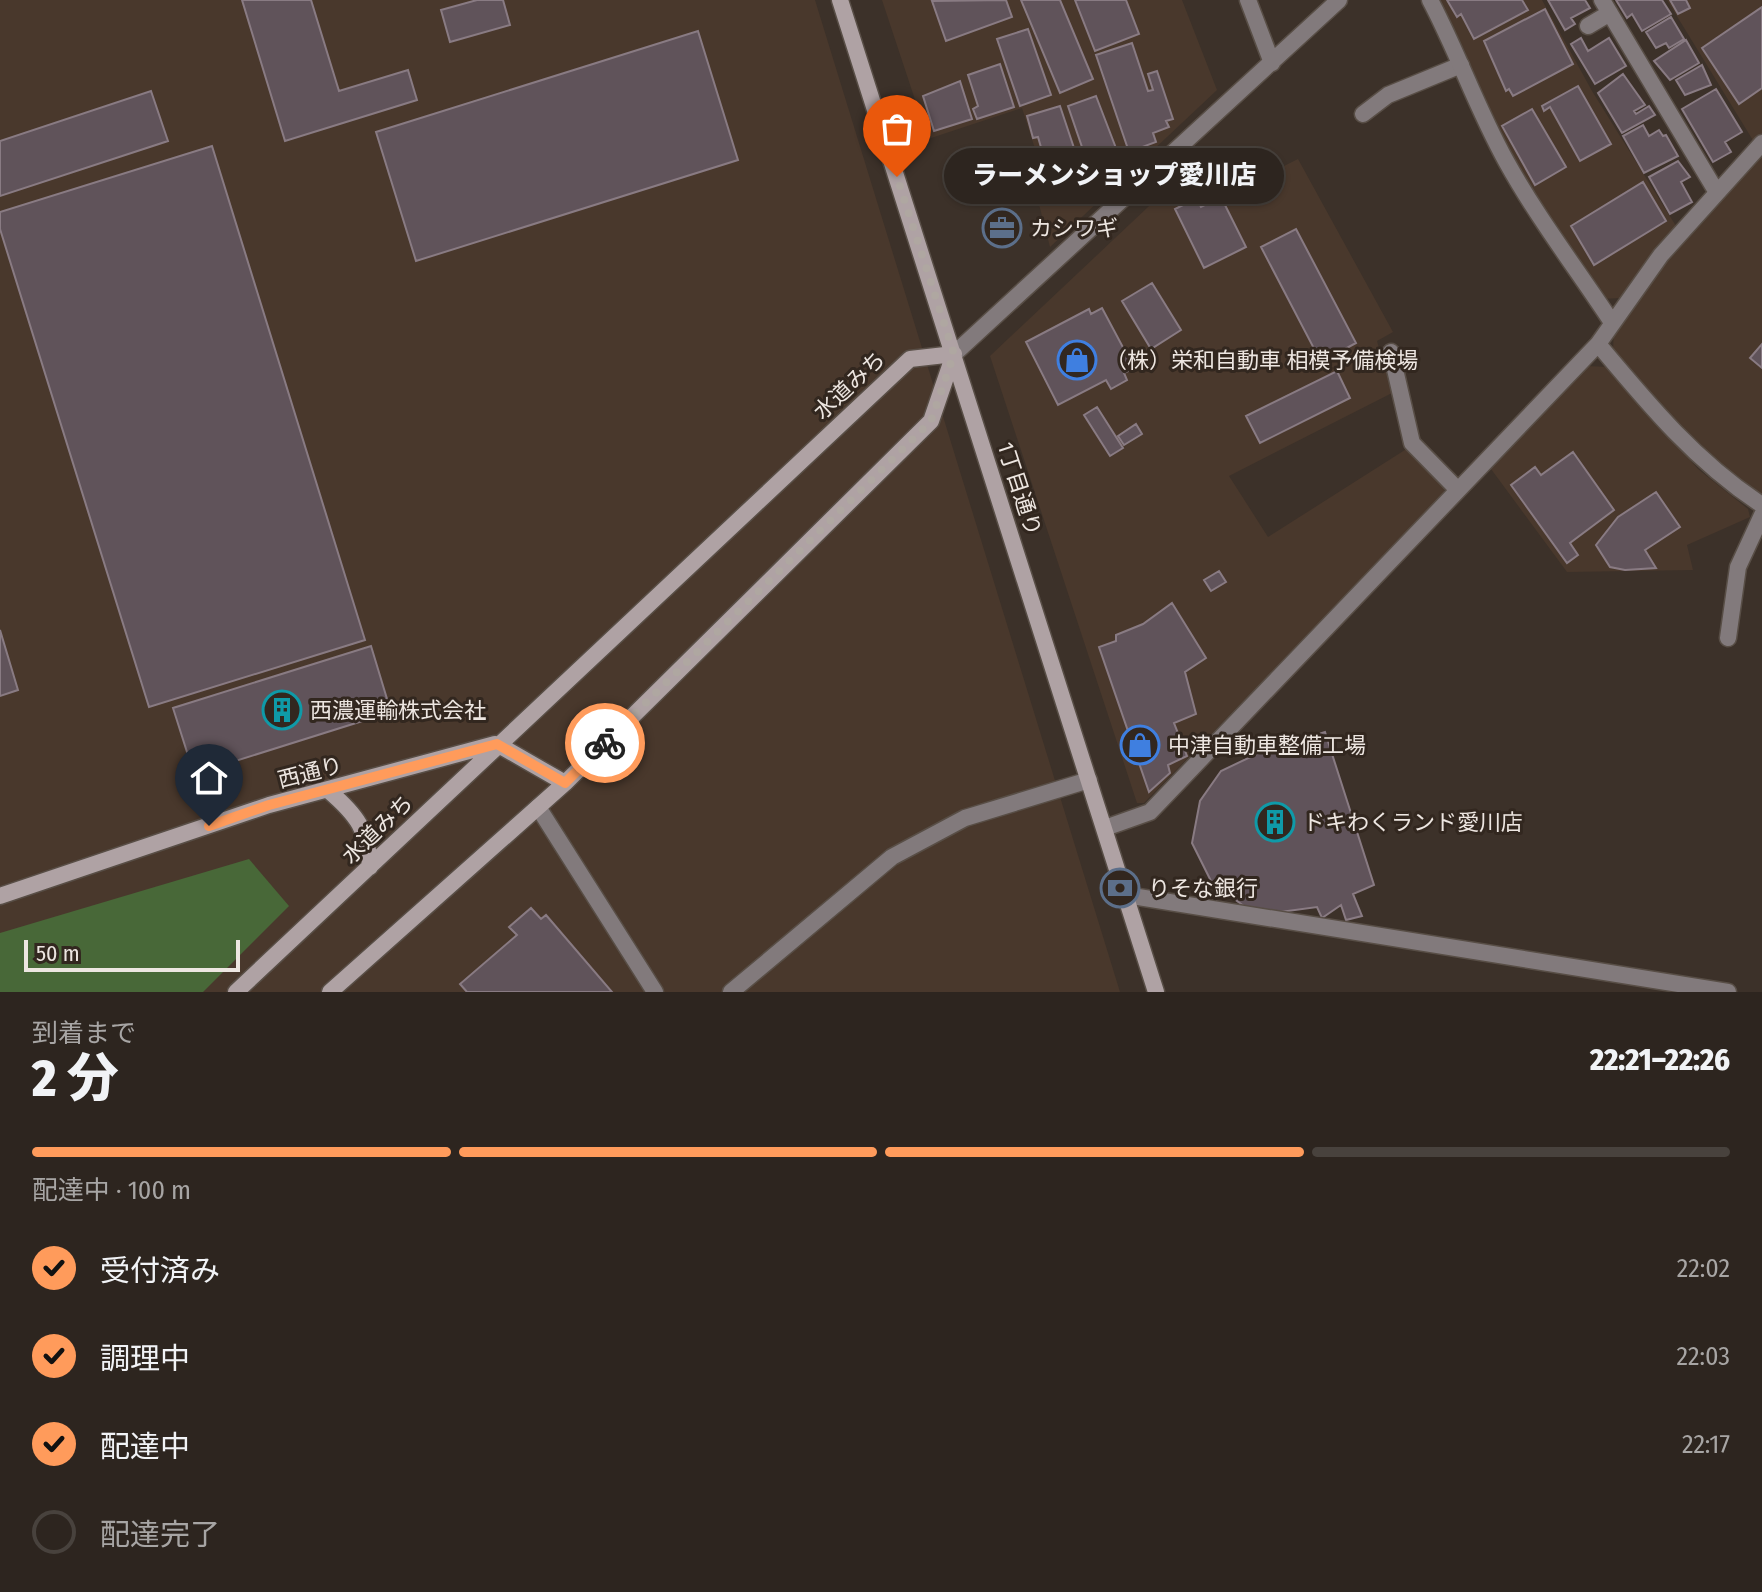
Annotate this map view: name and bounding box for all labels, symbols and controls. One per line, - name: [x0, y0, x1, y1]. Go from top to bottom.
- pin: [863, 95, 931, 177]
- icon: bag: [875, 107, 919, 151]
- callout: ラーメンショップ愛川店: [945, 149, 1285, 205]
- text: ラーメンショップ愛川店: [972, 160, 1256, 191]
- office icon: カシワギ: [981, 207, 1023, 249]
- place label: カシワギ: [1030, 215, 1118, 242]
- shop icon: （株）栄和自動車 相模予備検場: [1056, 339, 1098, 381]
- street label: 水道みち: [808, 345, 891, 425]
- place label: （株）栄和自動車 相模予備検場: [1105, 347, 1418, 374]
- street label: 1丁目通り: [992, 439, 1047, 539]
- building icon: 西濃運輸株式会社: [261, 689, 303, 731]
- place label: 西濃運輸株式会社: [310, 697, 486, 724]
- courier: [565, 703, 645, 783]
- icon: bike: [583, 721, 627, 765]
- shop icon: 中津自動車整備工場: [1119, 724, 1161, 766]
- place label: 中津自動車整備工場: [1168, 732, 1366, 759]
- pin: [175, 744, 243, 826]
- street label: 西通り: [275, 751, 345, 794]
- icon: home: [187, 756, 231, 800]
- street label: 水道みち: [336, 789, 418, 870]
- building icon: ドキわくランド愛川店: [1254, 801, 1296, 843]
- place label: ドキわくランド愛川店: [1303, 809, 1523, 836]
- bank icon: りそな銀行: [1099, 867, 1141, 909]
- place label: りそな銀行: [1148, 875, 1258, 902]
- scale bar: [24, 936, 240, 972]
- text: 50 m: [36, 940, 80, 967]
- text: 到着まで: [32, 1018, 136, 1049]
- text: 22:21–22:26: [1590, 1042, 1730, 1078]
- text: 2 分: [32, 1047, 119, 1110]
- text: 配達中 · 100 m: [32, 1175, 191, 1206]
- icon: check: [32, 1246, 76, 1290]
- text: 受付済み: [100, 1253, 220, 1289]
- text: 22:02: [1677, 1253, 1730, 1284]
- icon: check: [32, 1334, 76, 1378]
- text: 調理中: [100, 1341, 190, 1377]
- text: 22:03: [1677, 1341, 1730, 1372]
- icon: check: [32, 1422, 76, 1466]
- text: 配達中: [100, 1429, 190, 1465]
- text: 22:17: [1682, 1429, 1730, 1460]
- text: 配達完了: [100, 1517, 220, 1553]

